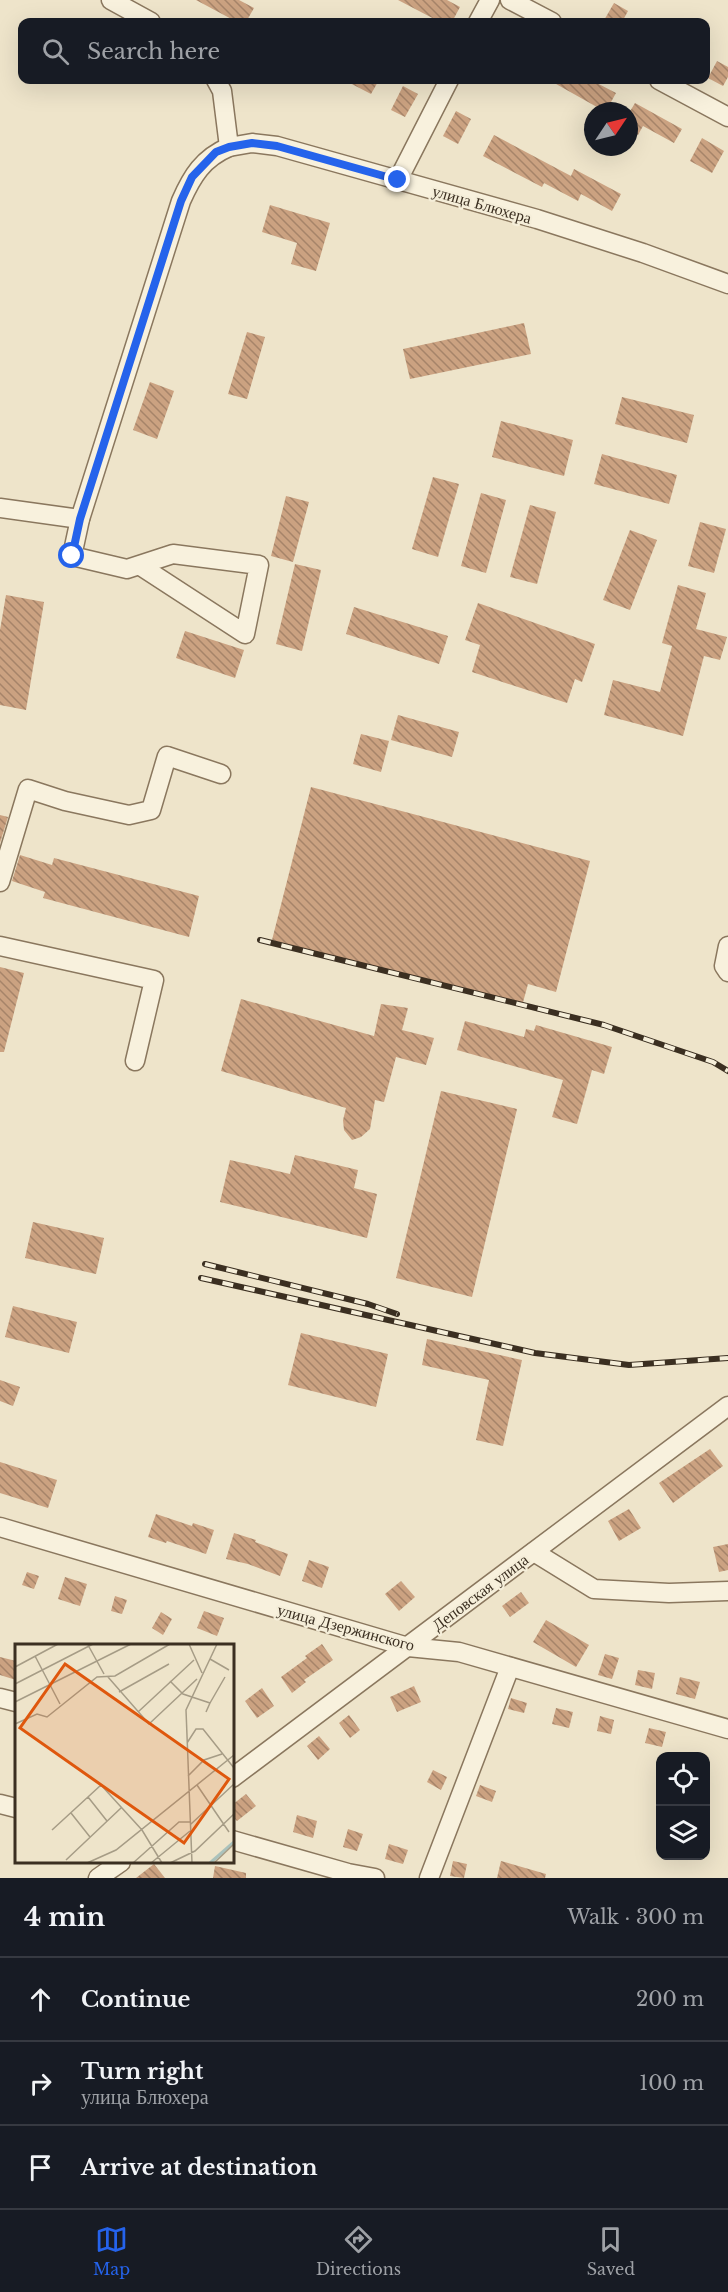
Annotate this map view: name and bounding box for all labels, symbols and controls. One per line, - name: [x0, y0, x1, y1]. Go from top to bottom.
- search box: [18, 18, 710, 84]
- icon: search: [39, 35, 72, 68]
- text: Search here: [87, 38, 220, 65]
- north arrow: [584, 102, 638, 156]
- route end: [384, 166, 410, 192]
- street label: улица Блюхера: [430, 180, 534, 228]
- route start: [58, 542, 84, 568]
- street label: Деповская улица: [428, 1549, 532, 1635]
- street label: улица Дзержинского: [275, 1599, 417, 1655]
- inset map: [15, 1644, 234, 1863]
- map controls: [656, 1752, 710, 1860]
- button: locate: [656, 1752, 710, 1806]
- button: layers: [656, 1806, 710, 1860]
- text: 4 min: [24, 1901, 105, 1933]
- text: Walk · 300 m: [567, 1905, 704, 1929]
- icon: ahead: [24, 1983, 57, 2016]
- text: Continue: [81, 1986, 190, 2013]
- text: 200 m: [636, 1987, 704, 2011]
- text: Turn right: [81, 2058, 203, 2085]
- icon: right: [24, 2067, 57, 2100]
- text: 100 m: [639, 2071, 704, 2095]
- text: улица Блюхера: [81, 2085, 209, 2109]
- icon: arrive: [24, 2151, 57, 2184]
- text: Arrive at destination: [81, 2154, 318, 2181]
- tab: Map: [93, 2223, 130, 2279]
- tab: Directions: [316, 2223, 401, 2279]
- tab: Saved: [587, 2223, 635, 2279]

